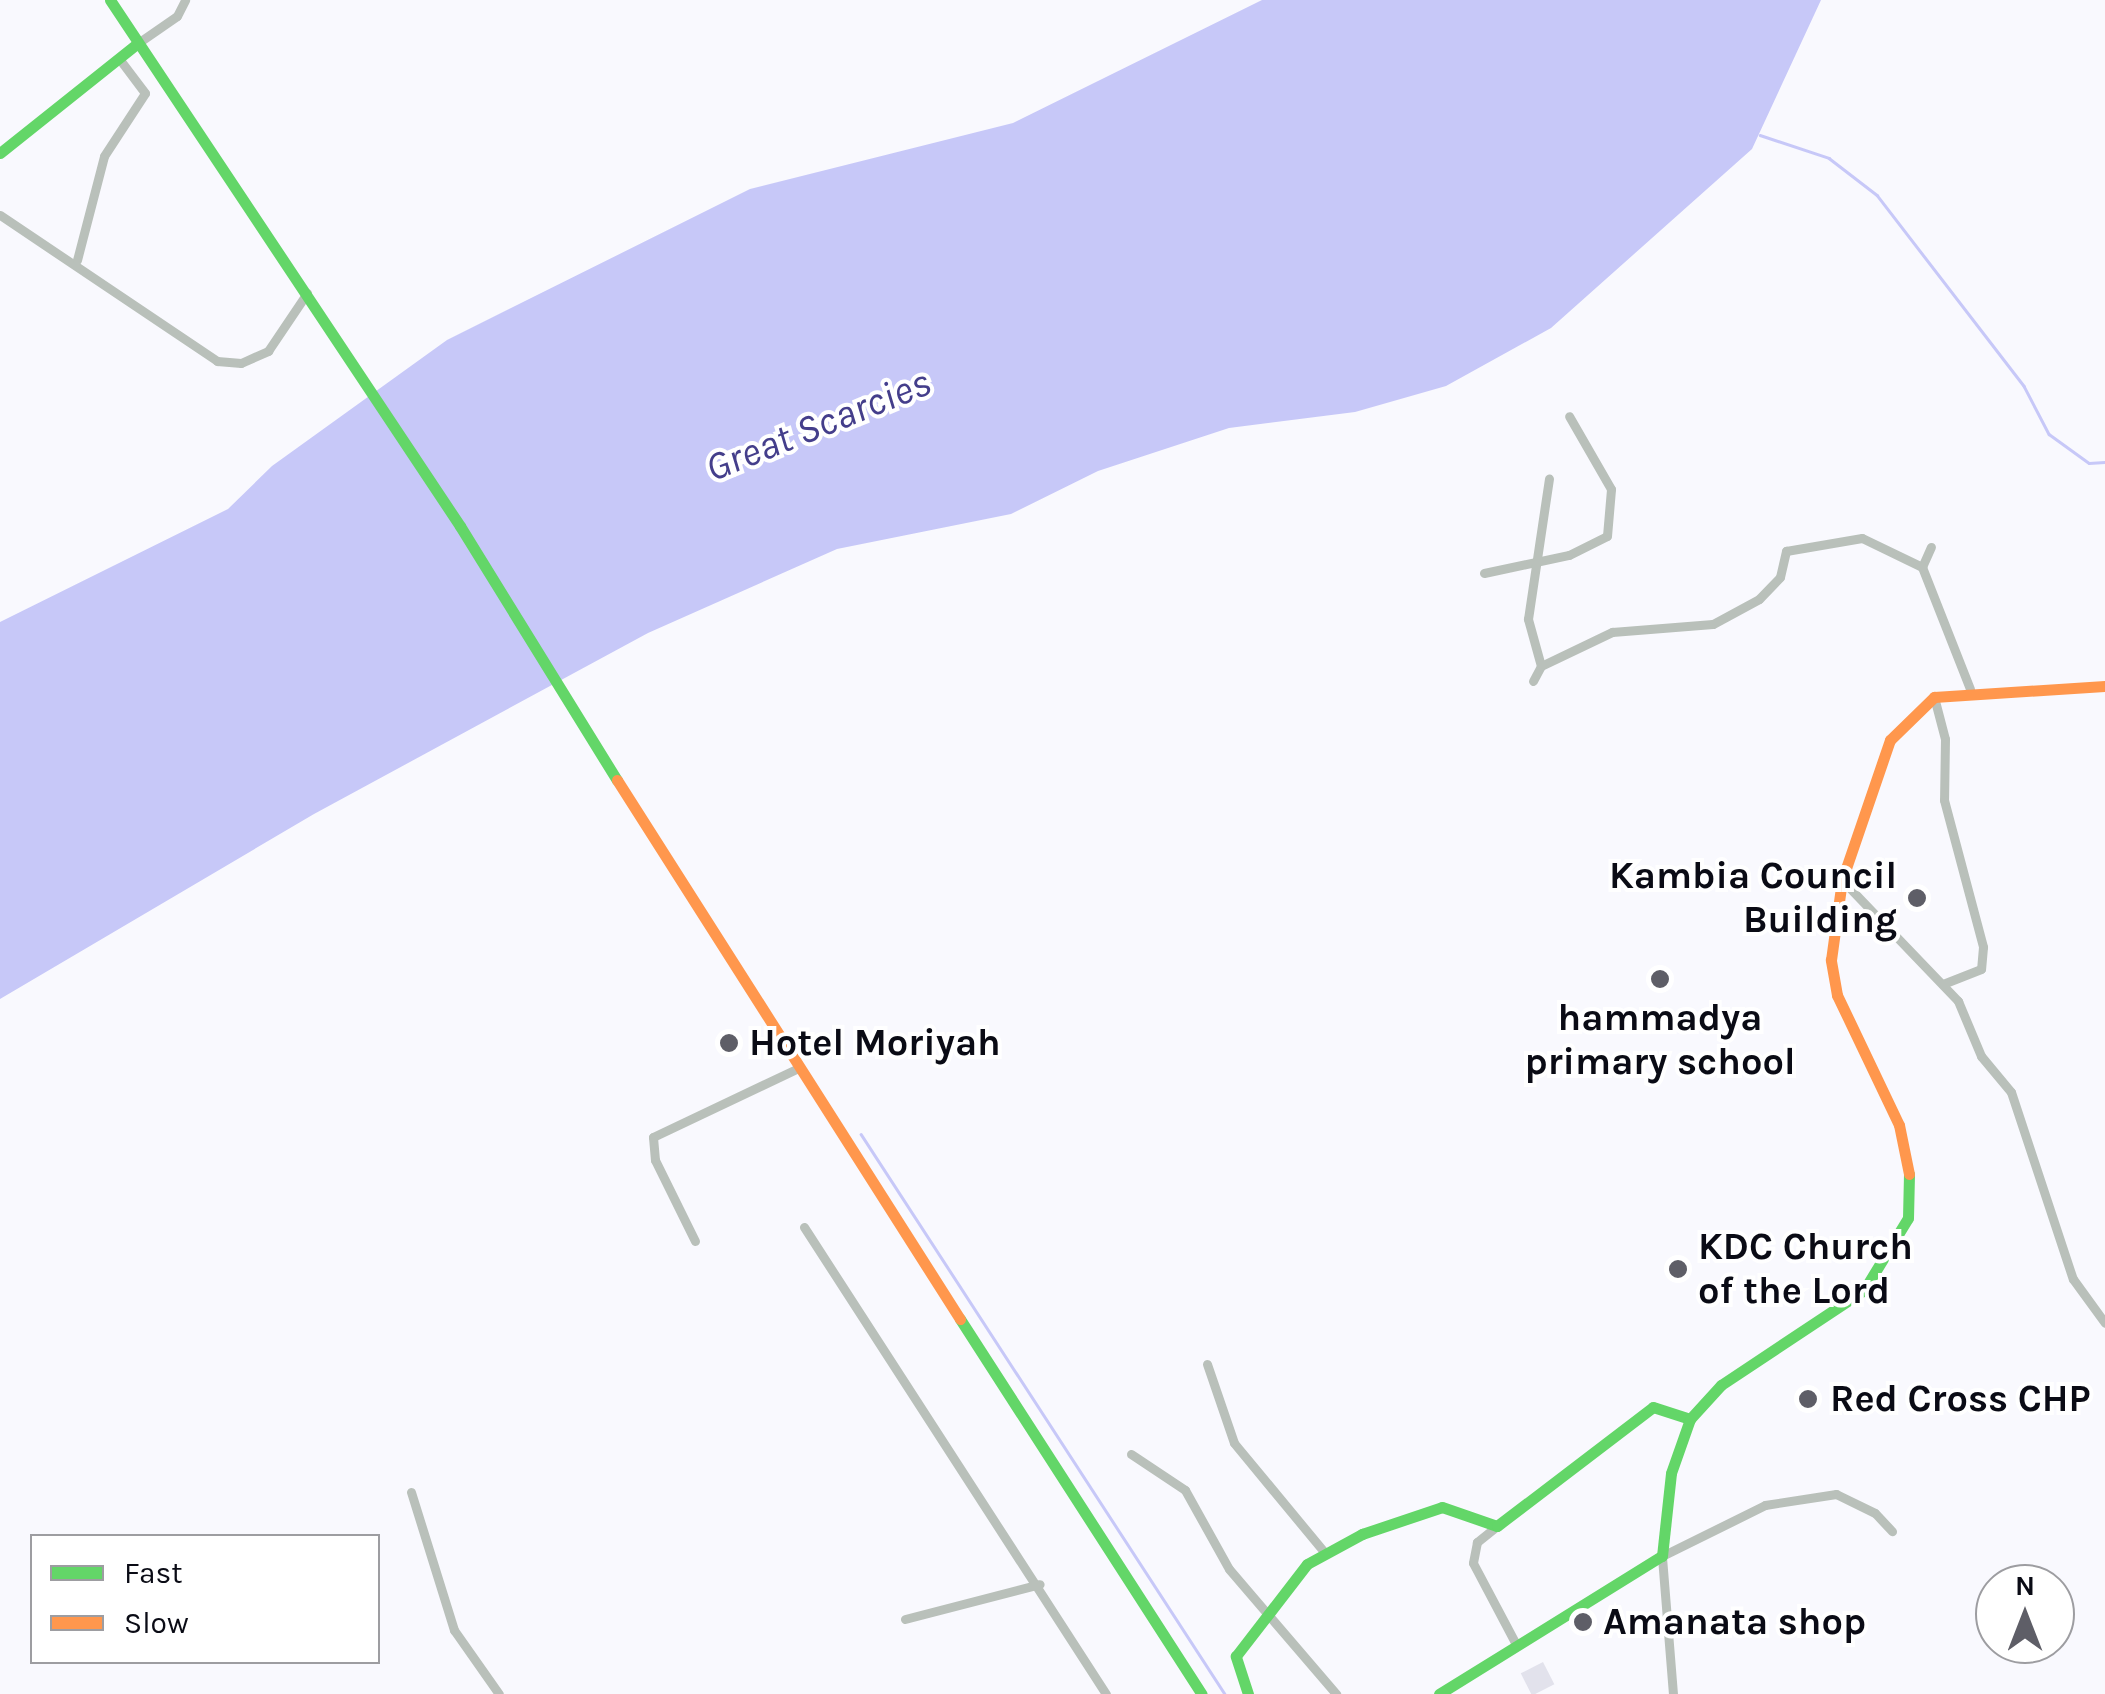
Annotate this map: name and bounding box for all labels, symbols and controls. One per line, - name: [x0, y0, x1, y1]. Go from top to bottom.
- water label: Great Scarcies: [698, 358, 938, 492]
- place label: Kambia Council Building: [1609, 853, 1897, 942]
- marker: Kambia Council Building: [1906, 887, 1928, 909]
- marker: hammadya primary school: [1649, 968, 1671, 990]
- place label: hammadya primary school: [1525, 995, 1795, 1084]
- place label: Hotel Moriyah: [749, 1020, 1001, 1066]
- marker: Hotel Moriyah: [718, 1032, 740, 1054]
- place label: KDC Church of the Lord: [1698, 1224, 1913, 1314]
- marker: KDC Church of the Lord: [1667, 1258, 1689, 1280]
- place label: Red Cross CHP: [1830, 1376, 2091, 1422]
- marker: Red Cross CHP: [1795, 1386, 1821, 1412]
- legend: [30, 1534, 380, 1664]
- text: Fast: [124, 1555, 183, 1591]
- north arrow: [1975, 1564, 2075, 1664]
- text: N: [2015, 1569, 2035, 1602]
- place label: Amanata shop: [1603, 1599, 1866, 1645]
- text: Slow: [124, 1605, 189, 1641]
- marker: Amanata shop: [1572, 1611, 1594, 1633]

